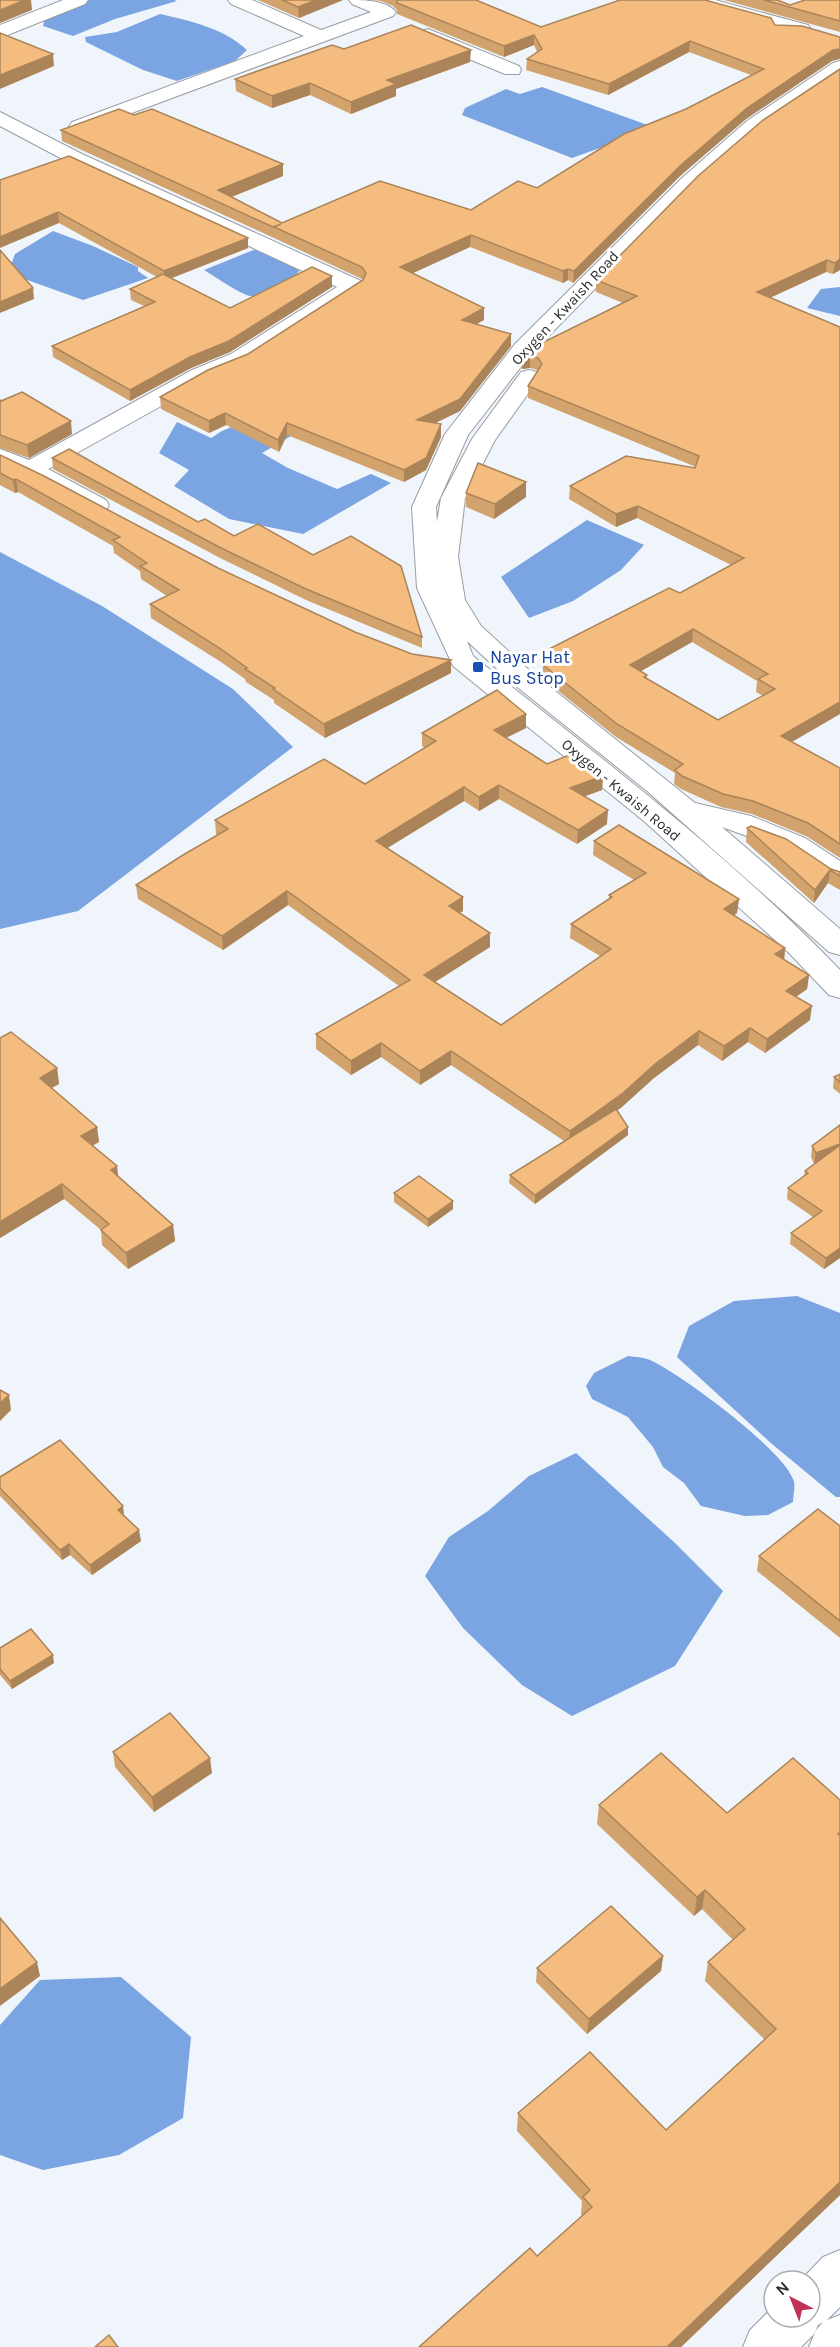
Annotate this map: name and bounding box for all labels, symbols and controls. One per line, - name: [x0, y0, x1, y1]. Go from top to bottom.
- street label: Oxygen - Kwaish Road: [507, 247, 623, 369]
- place label: Nayar Hat Bus Stop: [490, 646, 570, 689]
- marker: Nayar Hat Bus Stop: [471, 660, 485, 674]
- street label: Oxygen - Kwaish Road: [558, 735, 684, 845]
- north arrow: [762, 2269, 822, 2329]
- text: N: [772, 2277, 793, 2299]

